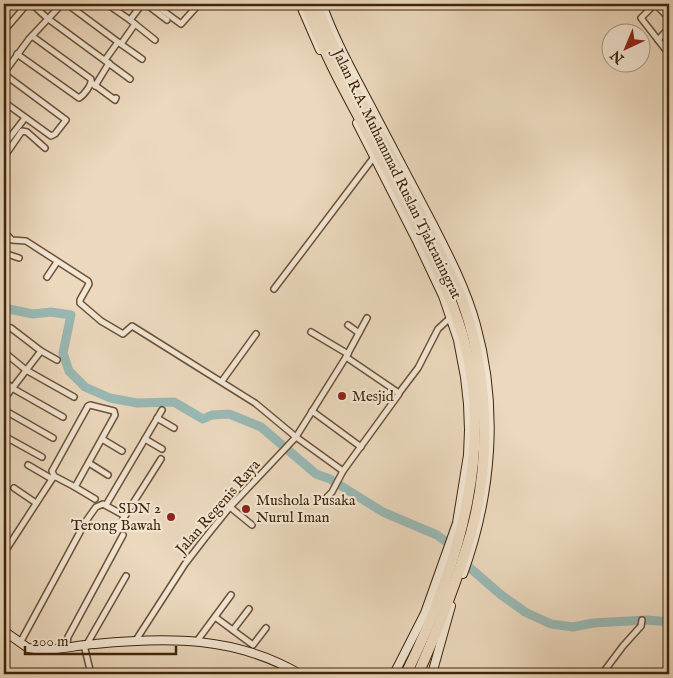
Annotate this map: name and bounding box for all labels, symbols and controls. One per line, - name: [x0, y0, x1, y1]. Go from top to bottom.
- north arrow: [600, 22, 650, 72]
- street label: Jalan R.A. Muhammad Ruslan Tjakraningrat: [327, 44, 466, 302]
- text: N: [607, 46, 629, 68]
- place label: Mesjid: [352, 387, 395, 406]
- marker: Mesjid: [336, 390, 348, 402]
- street label: Jalan Regenis Raya: [170, 455, 265, 560]
- place label: Mushola Pusaka Nurul Iman: [256, 491, 356, 527]
- place label: SDN 2 Terong Bawah: [71, 499, 161, 535]
- marker: Mushola Pusaka Nurul Iman: [240, 503, 252, 515]
- marker: SDN 2 Terong Bawah: [165, 511, 177, 523]
- scale bar: [25, 623, 176, 655]
- text: 200 m: [32, 632, 69, 651]

